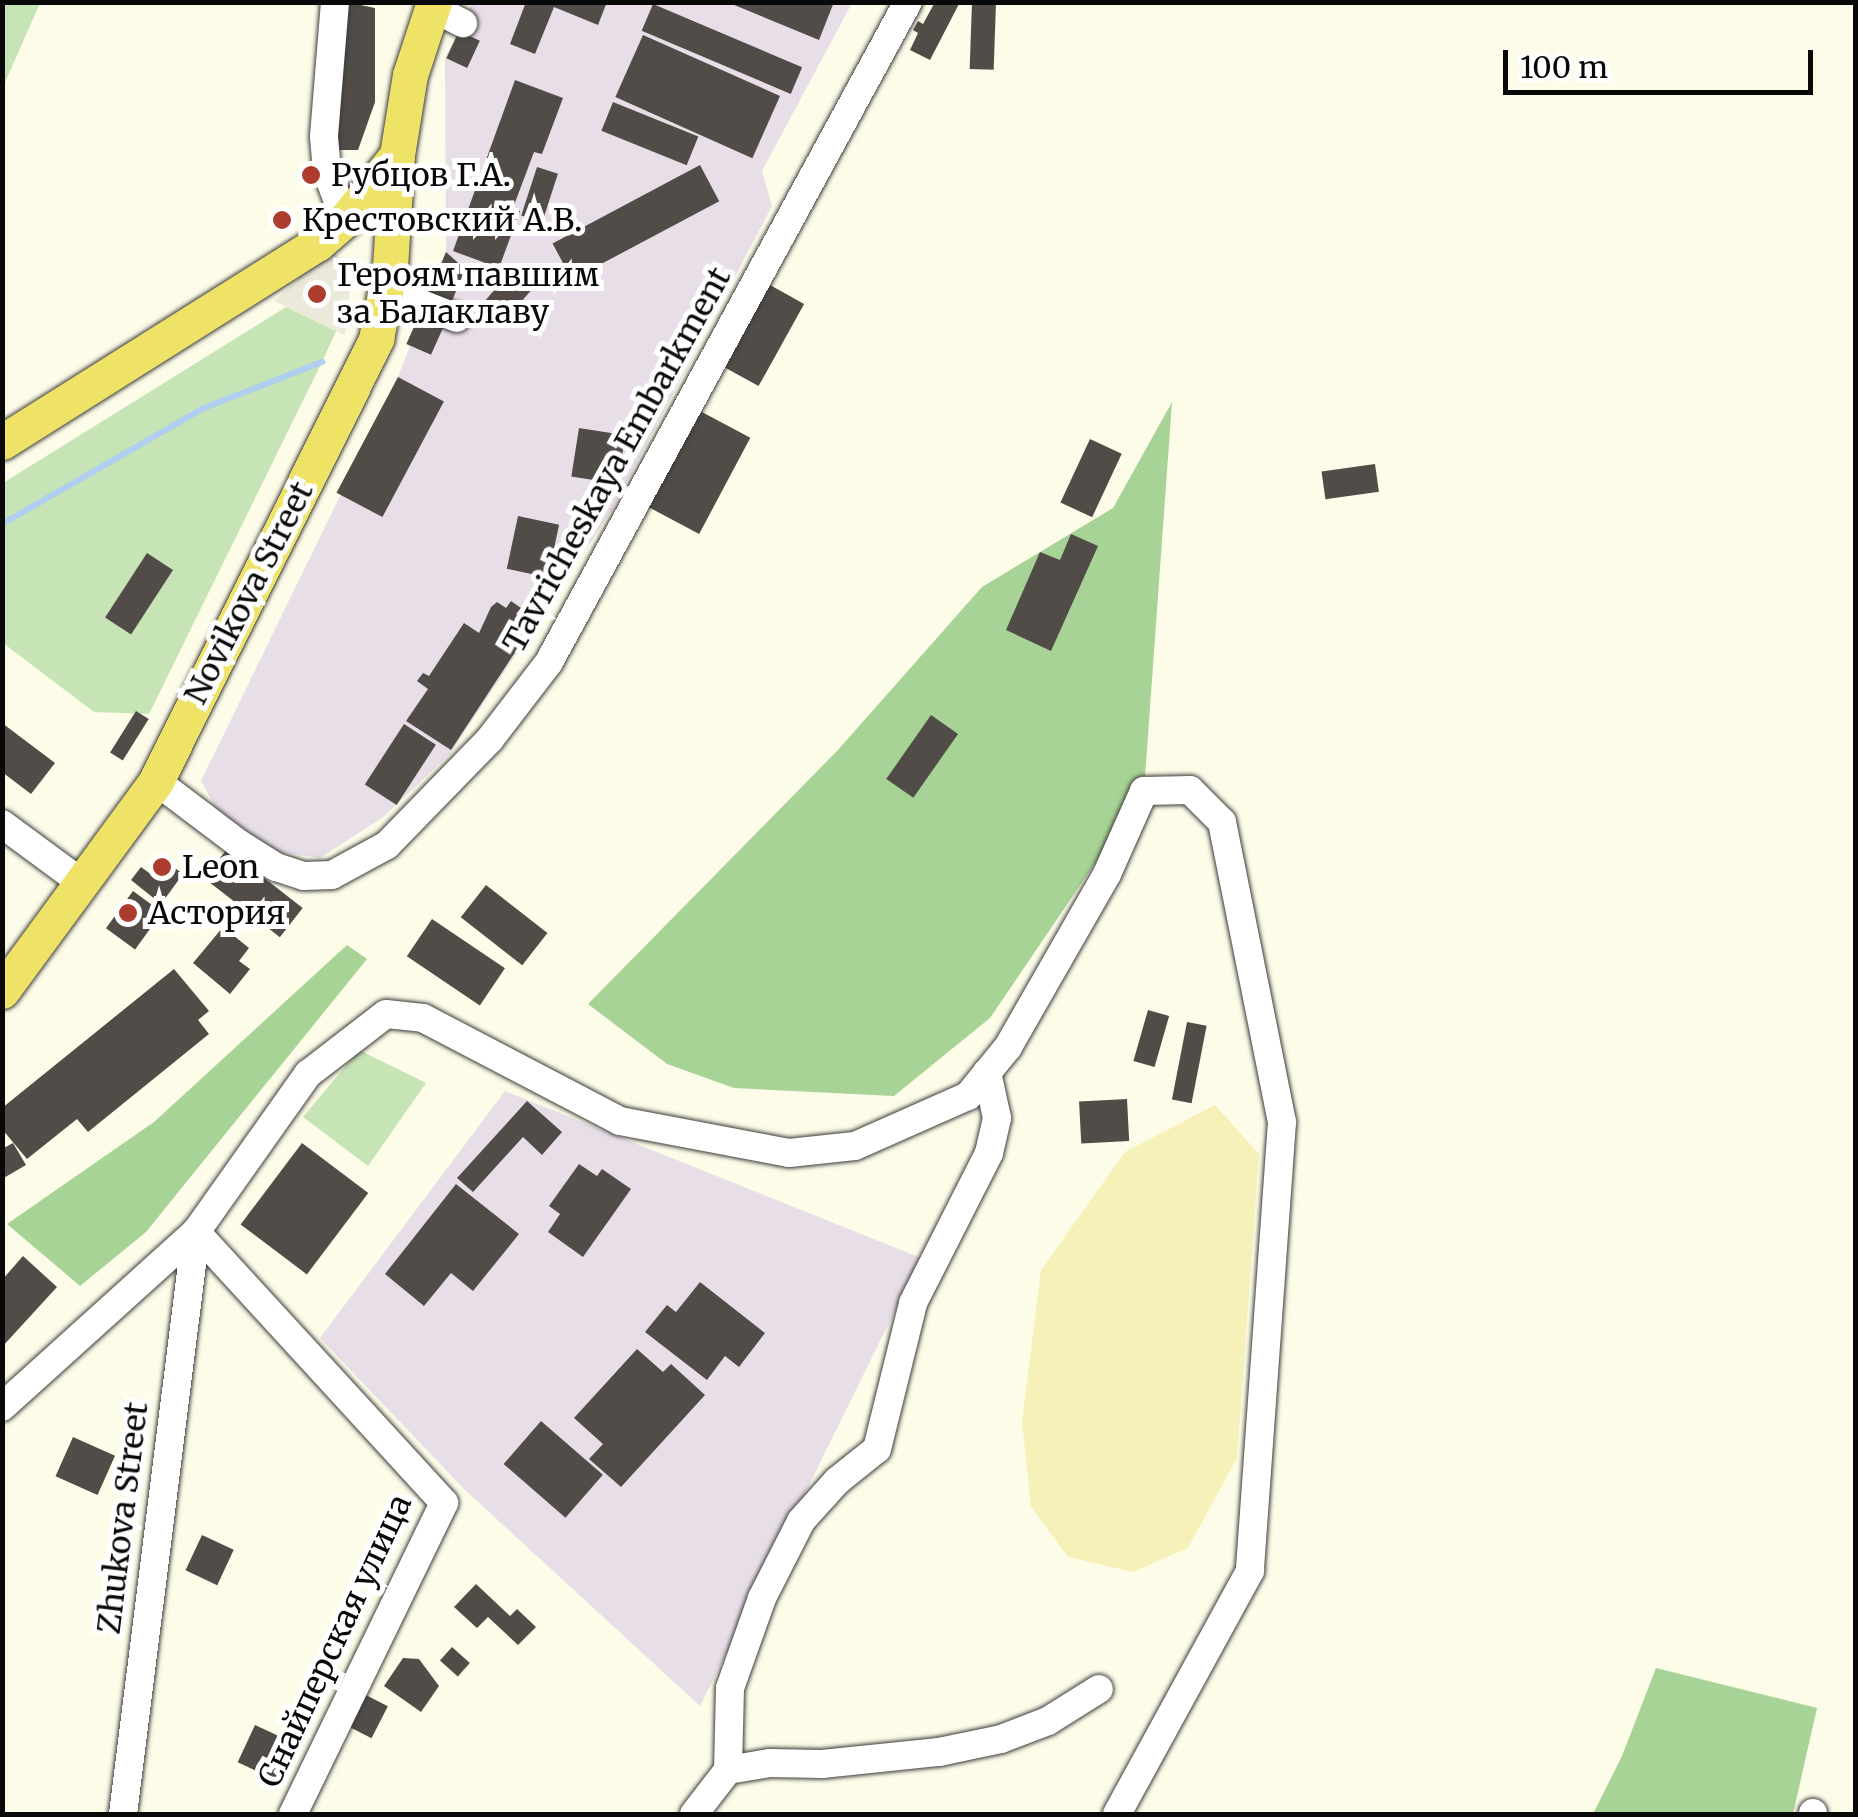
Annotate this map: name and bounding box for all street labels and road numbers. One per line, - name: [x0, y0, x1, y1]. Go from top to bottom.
- street label: Tavricheskaya Embarkment: [495, 261, 739, 659]
- street label: Novikova Street: [177, 476, 321, 710]
- street label: Zhukova Street: [90, 1400, 156, 1636]
- street label: Снайперская улица: [250, 1489, 420, 1793]

